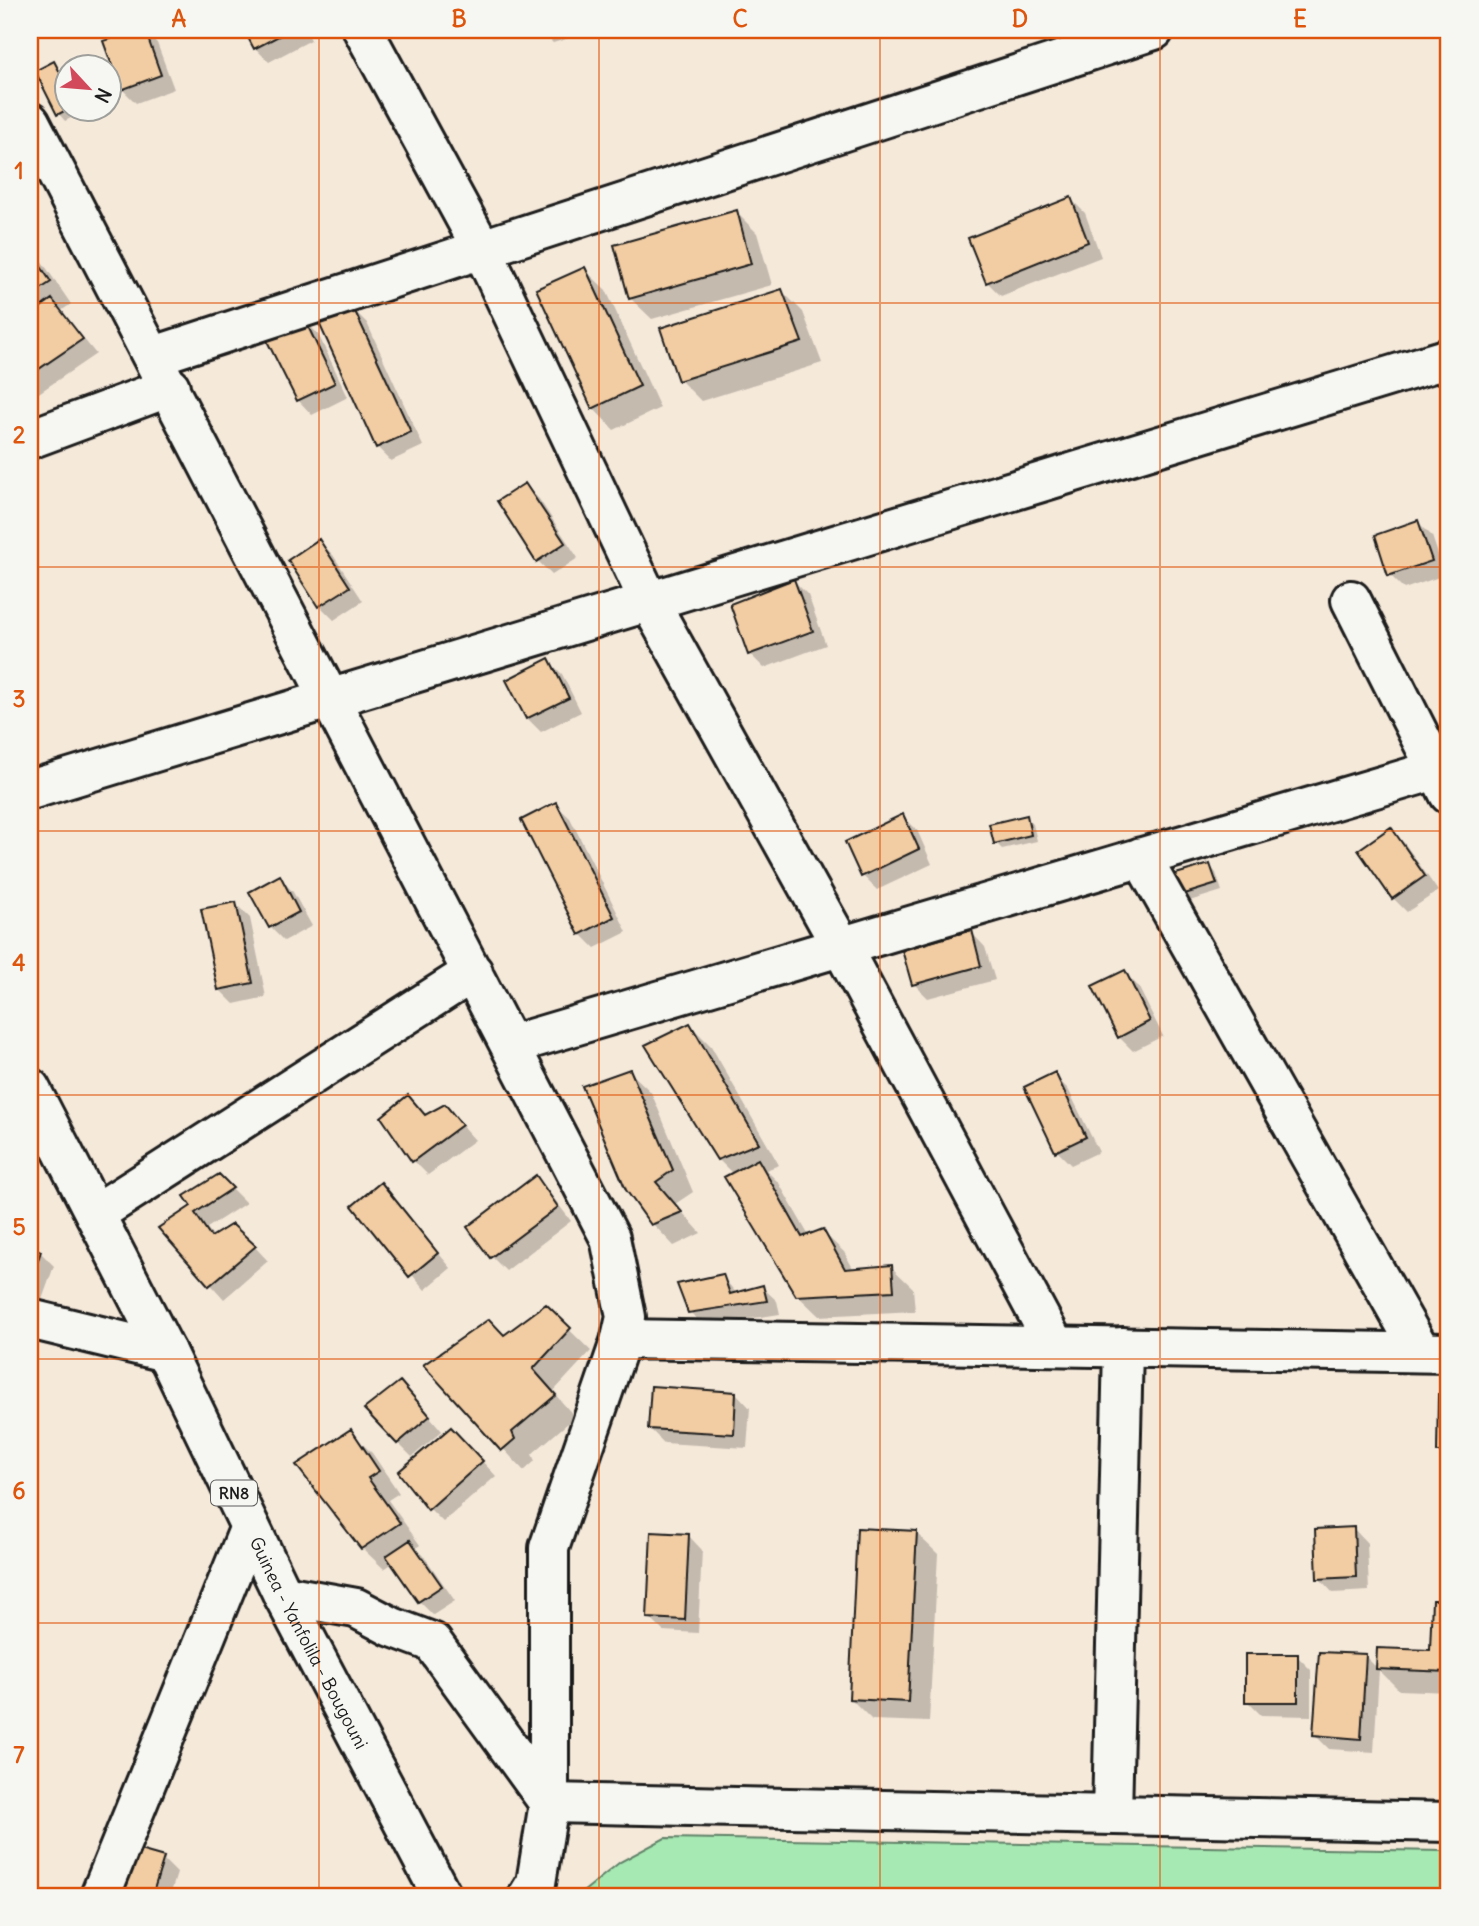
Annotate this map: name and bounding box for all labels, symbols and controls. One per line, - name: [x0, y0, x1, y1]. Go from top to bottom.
- text: A: [172, 4, 187, 33]
- text: B: [451, 4, 467, 33]
- text: C: [732, 4, 748, 33]
- text: D: [1012, 4, 1028, 33]
- text: E: [1293, 4, 1307, 33]
- north arrow: [52, 52, 122, 122]
- text: N: [90, 84, 117, 107]
- text: 1: [14, 156, 24, 185]
- text: 2: [13, 420, 26, 449]
- text: 3: [12, 684, 26, 713]
- text: 4: [12, 948, 26, 977]
- text: 5: [12, 1212, 26, 1241]
- text: 6: [12, 1476, 26, 1505]
- road number: RN8: [211, 1480, 257, 1506]
- street label: Guinea - Yanfolila - Bougouni: [245, 1533, 374, 1753]
- text: 7: [13, 1740, 25, 1769]

